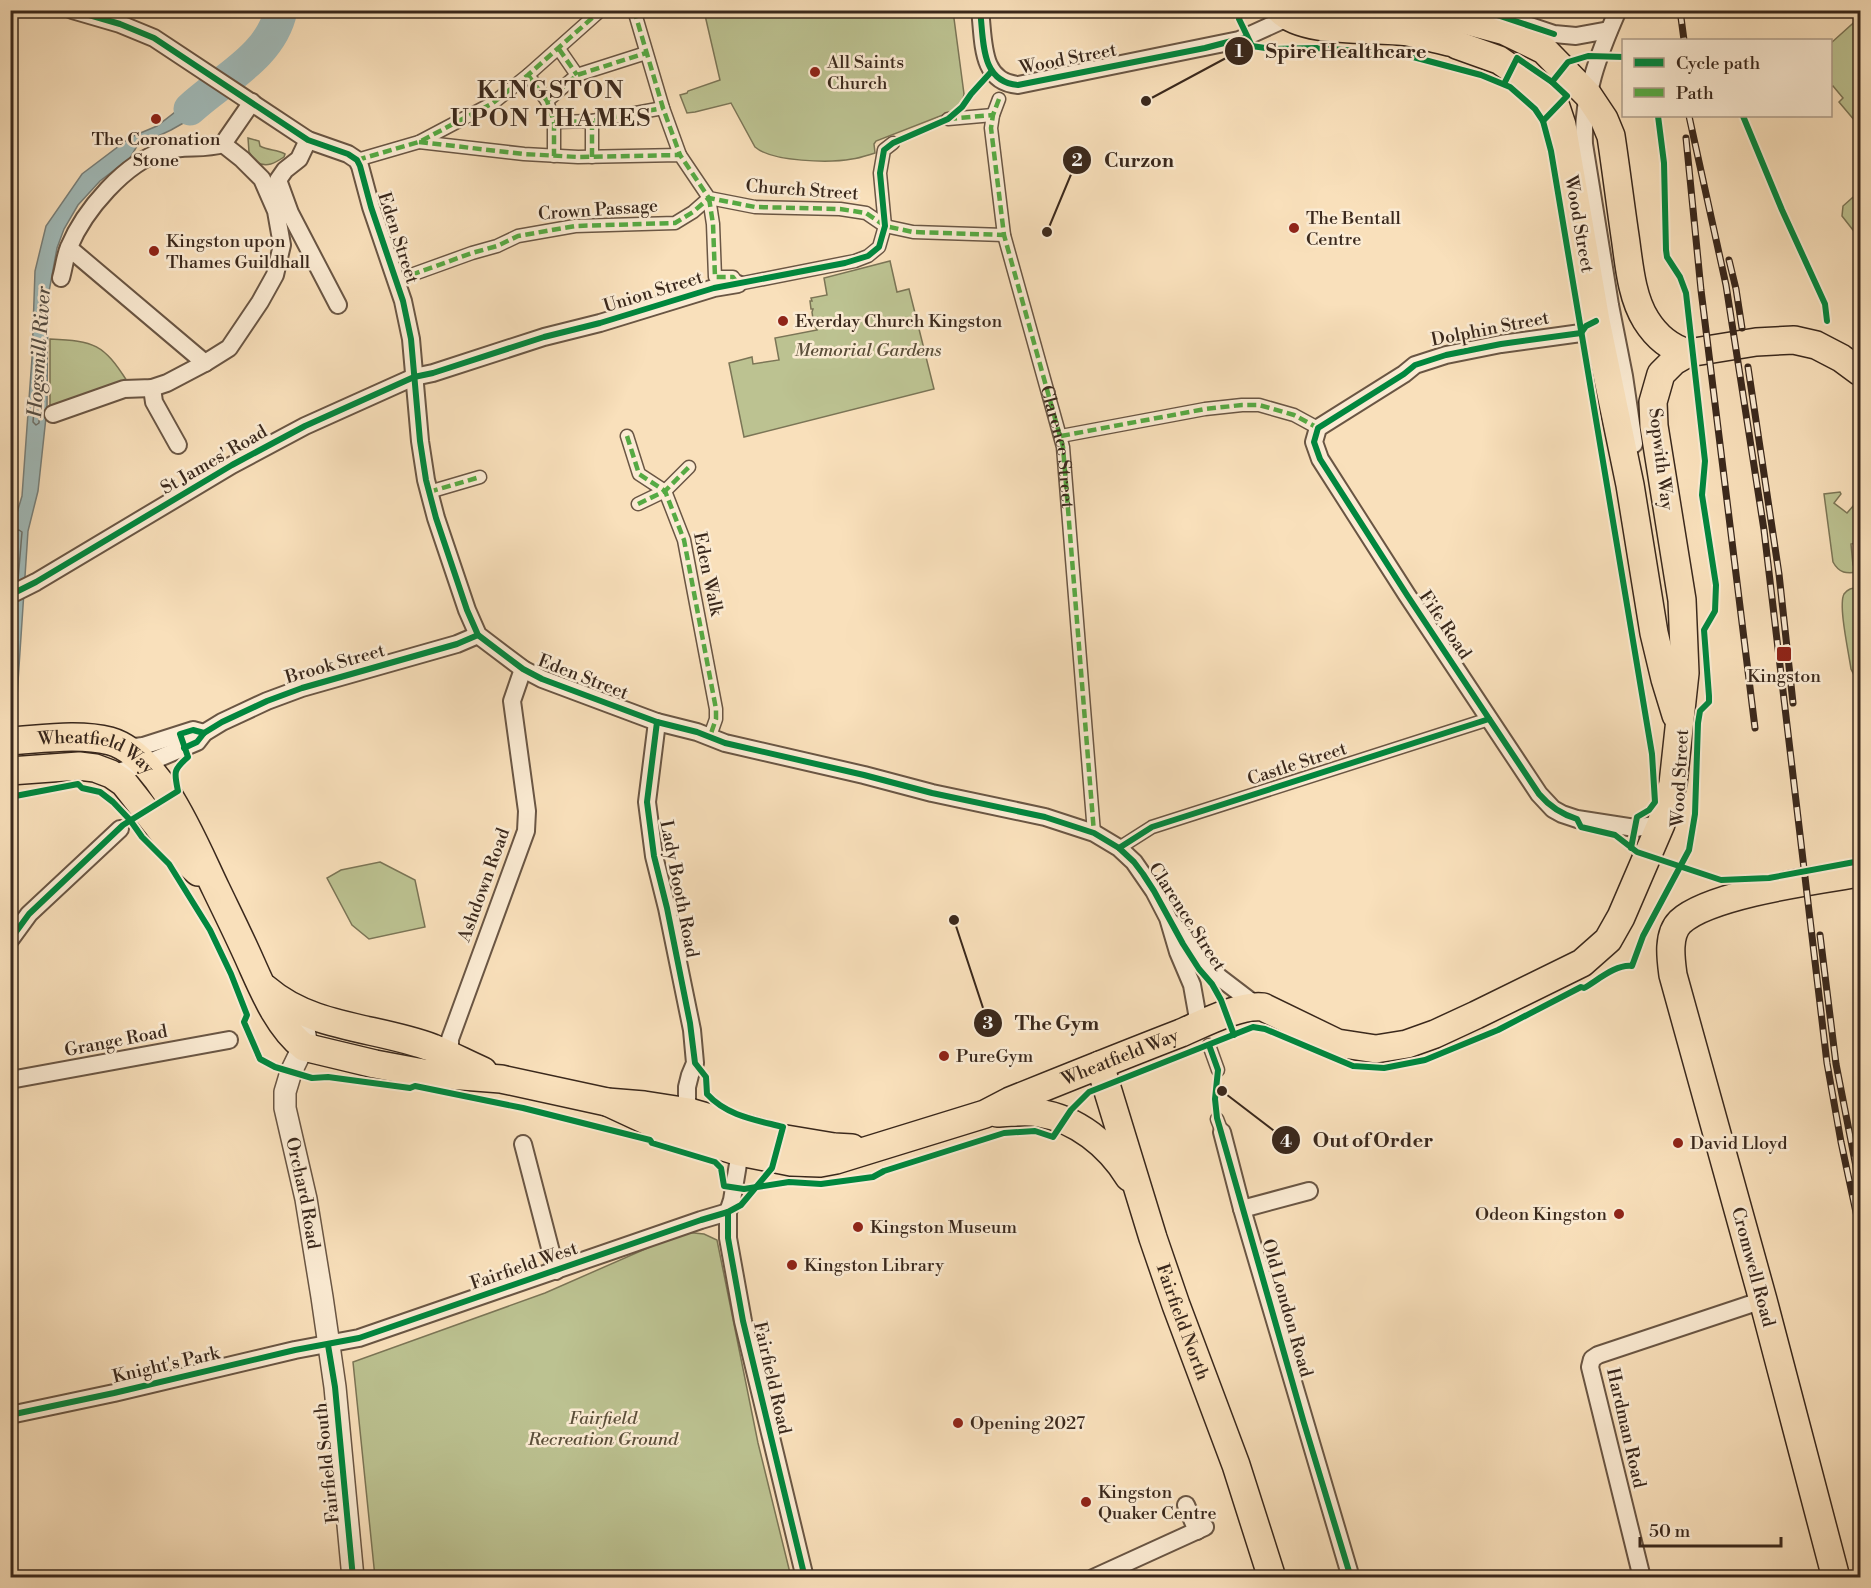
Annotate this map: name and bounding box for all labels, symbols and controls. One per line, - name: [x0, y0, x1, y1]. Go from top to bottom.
- callout: Spire Healthcare: [1224, 32, 1439, 70]
- street label: Wood Street: [1017, 38, 1119, 80]
- legend: [1622, 39, 1832, 117]
- text: 1: [1235, 40, 1244, 63]
- text: Spire Healthcare: [1266, 40, 1427, 65]
- place label: All Saints Church: [826, 51, 904, 95]
- text: Cycle path: [1676, 52, 1760, 75]
- marker: All Saints Church: [808, 65, 822, 79]
- district label: KINGSTON UPON THAMES: [450, 76, 652, 134]
- text: Path: [1676, 82, 1714, 105]
- marker: The Coronation Stone: [149, 112, 163, 126]
- place label: The Coronation Stone: [91, 128, 221, 172]
- callout: Curzon: [1062, 141, 1186, 179]
- text: 2: [1071, 149, 1083, 172]
- text: Curzon: [1104, 149, 1175, 174]
- street label: Wood Street: [1559, 173, 1599, 275]
- street label: Church Street: [745, 175, 860, 205]
- street label: Eden Street: [372, 189, 424, 287]
- street label: Crown Passage: [537, 194, 659, 226]
- place label: The Bentall Centre: [1306, 207, 1401, 251]
- marker: The Bentall Centre: [1287, 221, 1301, 235]
- place label: Kingston upon Thames Guildhall: [166, 230, 311, 274]
- marker: Kingston upon Thames Guildhall: [147, 244, 161, 258]
- street label: Union Street: [600, 266, 706, 318]
- water label: Hogsmill River: [23, 285, 57, 420]
- street label: Dolphin Street: [1429, 306, 1552, 352]
- place label: Everday Church Kingston: [795, 310, 1003, 333]
- marker: Everday Church Kingston: [776, 314, 790, 328]
- park label: Memorial Gardens: [794, 339, 942, 362]
- street label: Clarence Street: [1035, 383, 1079, 510]
- street label: Sopwith Way: [1643, 407, 1679, 512]
- street label: St James' Road: [157, 420, 272, 500]
- street label: Eden Walk: [688, 530, 728, 620]
- street label: Fife Road: [1414, 586, 1477, 665]
- street label: Brook Street: [282, 639, 388, 689]
- marker: Kingston: [1775, 645, 1793, 663]
- street label: Eden Street: [534, 649, 632, 705]
- place label: Kingston: [1747, 665, 1821, 688]
- street label: Wheatfield Way: [36, 725, 160, 779]
- street label: Wood Street: [1666, 728, 1694, 829]
- street label: Castle Street: [1244, 737, 1350, 791]
- street label: Lady Booth Road: [654, 818, 704, 960]
- street label: Ashdown Road: [452, 824, 516, 946]
- street label: Clarence Street: [1143, 858, 1231, 976]
- callout: The Gym: [973, 1004, 1112, 1042]
- text: 3: [983, 1012, 994, 1035]
- text: The Gym: [1015, 1012, 1099, 1037]
- street label: Grange Road: [63, 1020, 170, 1062]
- street label: Wheatfield Way: [1057, 1024, 1182, 1091]
- place label: PureGym: [956, 1045, 1033, 1068]
- marker: PureGym: [937, 1049, 951, 1063]
- callout: Out of Order: [1271, 1121, 1446, 1159]
- text: Out of Order: [1313, 1129, 1433, 1154]
- text: 4: [1280, 1130, 1292, 1153]
- place label: David Lloyd: [1690, 1132, 1788, 1155]
- street label: Orchard Road: [281, 1135, 326, 1251]
- marker: David Lloyd: [1671, 1136, 1685, 1150]
- place label: Odeon Kingston: [1475, 1203, 1607, 1226]
- street label: Cromwell Road: [1726, 1205, 1780, 1330]
- marker: Odeon Kingston: [1612, 1207, 1626, 1221]
- place label: Kingston Museum: [870, 1216, 1017, 1239]
- marker: Kingston Museum: [851, 1220, 865, 1234]
- street label: Old London Road: [1256, 1236, 1318, 1380]
- street label: Fairfield West: [467, 1237, 581, 1295]
- place label: Kingston Library: [804, 1254, 944, 1277]
- marker: Kingston Library: [785, 1258, 799, 1272]
- street label: Fairfield North: [1151, 1261, 1215, 1384]
- street label: Fairfield Road: [748, 1319, 796, 1437]
- street label: Knight's Park: [110, 1341, 223, 1388]
- street label: Hardman Road: [1601, 1366, 1651, 1491]
- street label: Fairfield South: [309, 1401, 345, 1525]
- park label: Fairfield Recreation Ground: [527, 1407, 679, 1451]
- place label: Opening 2027: [970, 1412, 1085, 1435]
- marker: Opening 2027: [951, 1416, 965, 1430]
- place label: Kingston Quaker Centre: [1098, 1481, 1217, 1525]
- marker: Kingston Quaker Centre: [1079, 1495, 1093, 1509]
- scale bar: [1640, 1510, 1781, 1548]
- text: 50 m: [1649, 1520, 1691, 1543]

